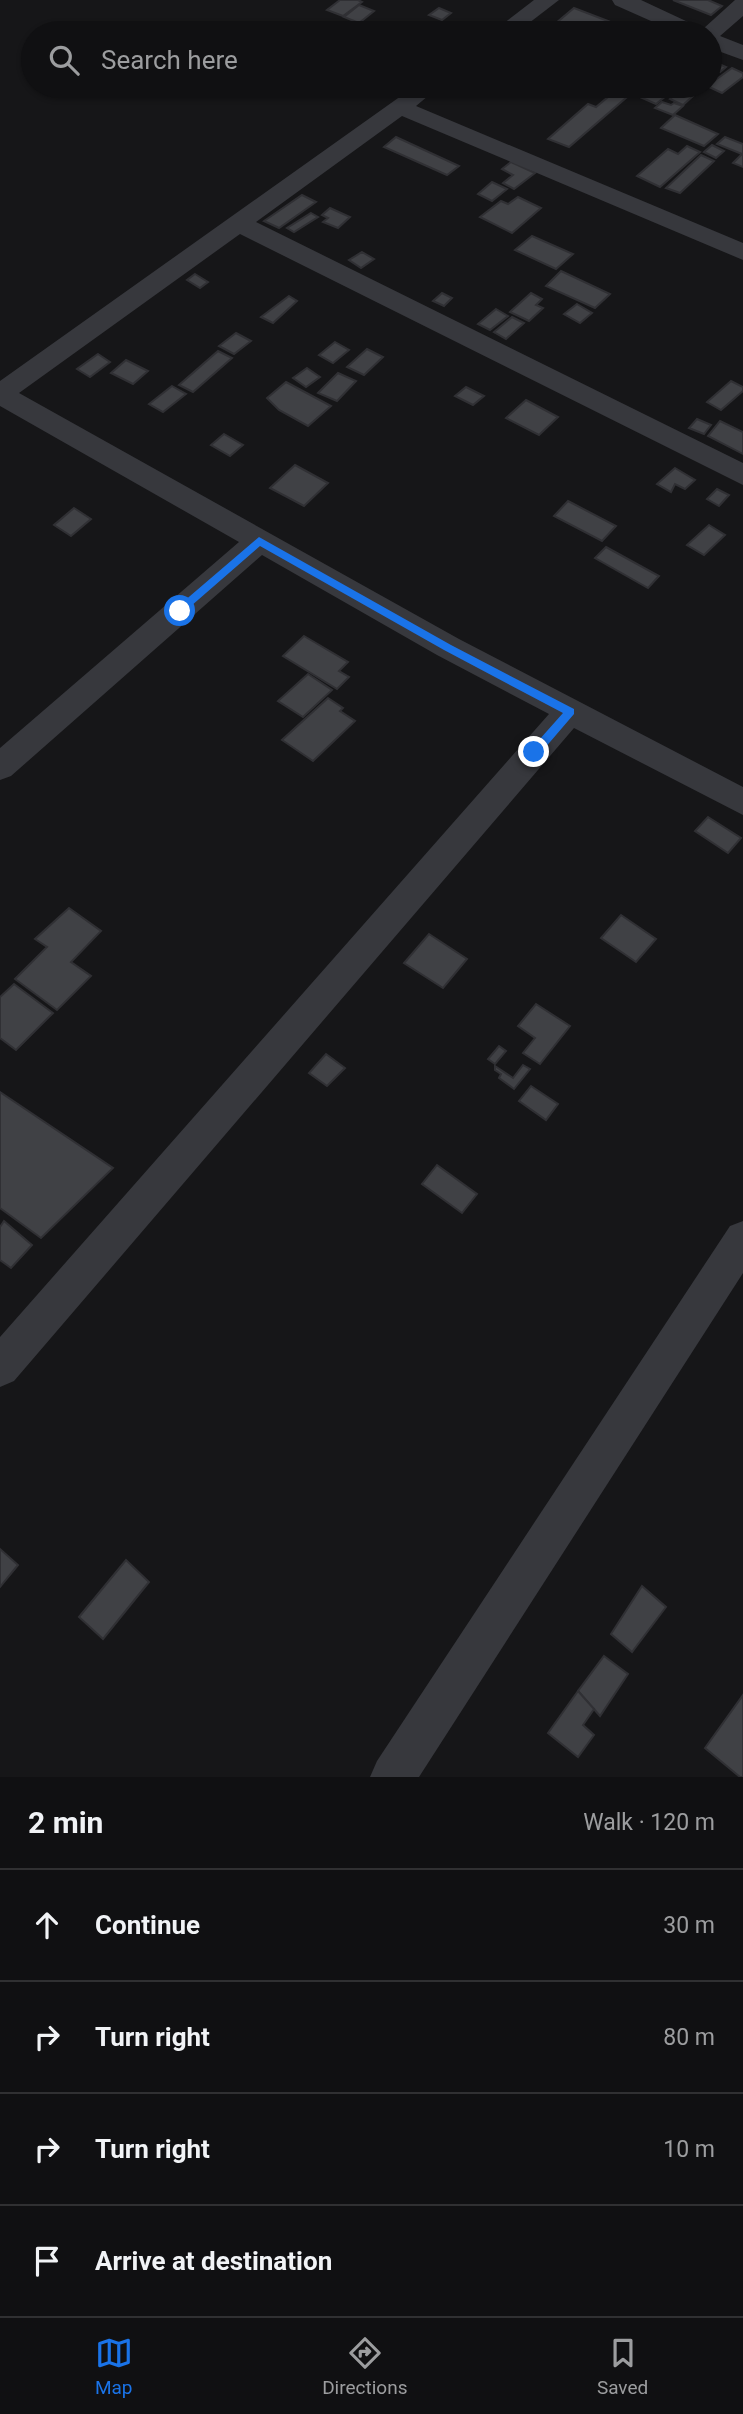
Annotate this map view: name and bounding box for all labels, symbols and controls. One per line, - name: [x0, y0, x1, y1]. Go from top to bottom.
- search box: [21, 21, 722, 98]
- icon: search: [45, 41, 83, 79]
- text: Search here: [101, 45, 238, 75]
- route start: [164, 595, 195, 626]
- route end: [518, 736, 549, 767]
- text: 2 min: [28, 1805, 103, 1840]
- text: Walk · 120 m: [583, 1809, 715, 1836]
- icon: ahead: [28, 1906, 66, 1944]
- text: Continue: [95, 1910, 200, 1940]
- text: 30 m: [663, 1912, 715, 1939]
- icon: right: [28, 2018, 66, 2056]
- text: Turn right: [95, 2022, 210, 2052]
- text: 80 m: [663, 2024, 715, 2051]
- icon: right: [28, 2130, 66, 2168]
- text: Turn right: [95, 2134, 210, 2164]
- text: 10 m: [663, 2136, 715, 2163]
- icon: arrive: [28, 2242, 66, 2280]
- text: Arrive at destination: [95, 2246, 332, 2276]
- tab: Map: [95, 2334, 133, 2399]
- tab: Directions: [322, 2334, 407, 2399]
- tab: Saved: [597, 2334, 648, 2399]

